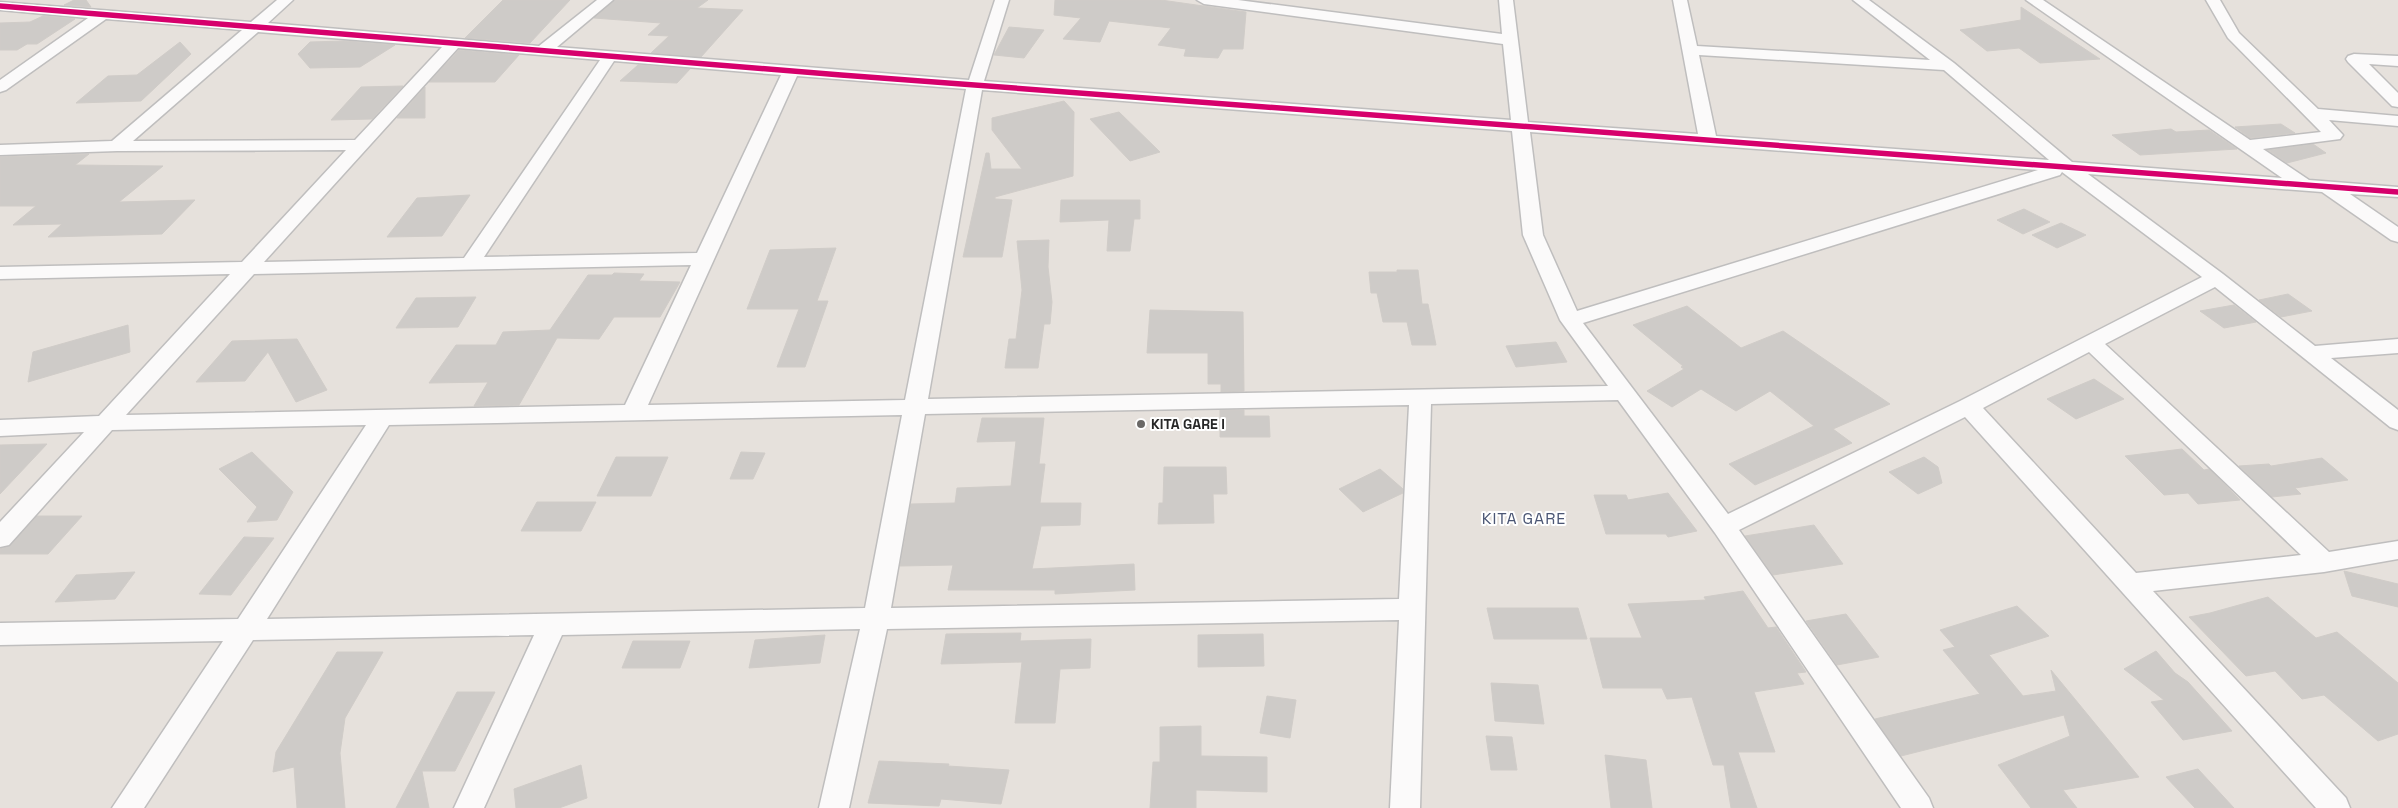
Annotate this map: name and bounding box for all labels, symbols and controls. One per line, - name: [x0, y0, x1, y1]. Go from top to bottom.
- place label: KITA GARE I: [1151, 415, 1225, 433]
- marker: KITA GARE I: [1135, 418, 1147, 430]
- district label: KITA GARE: [1482, 508, 1566, 529]

